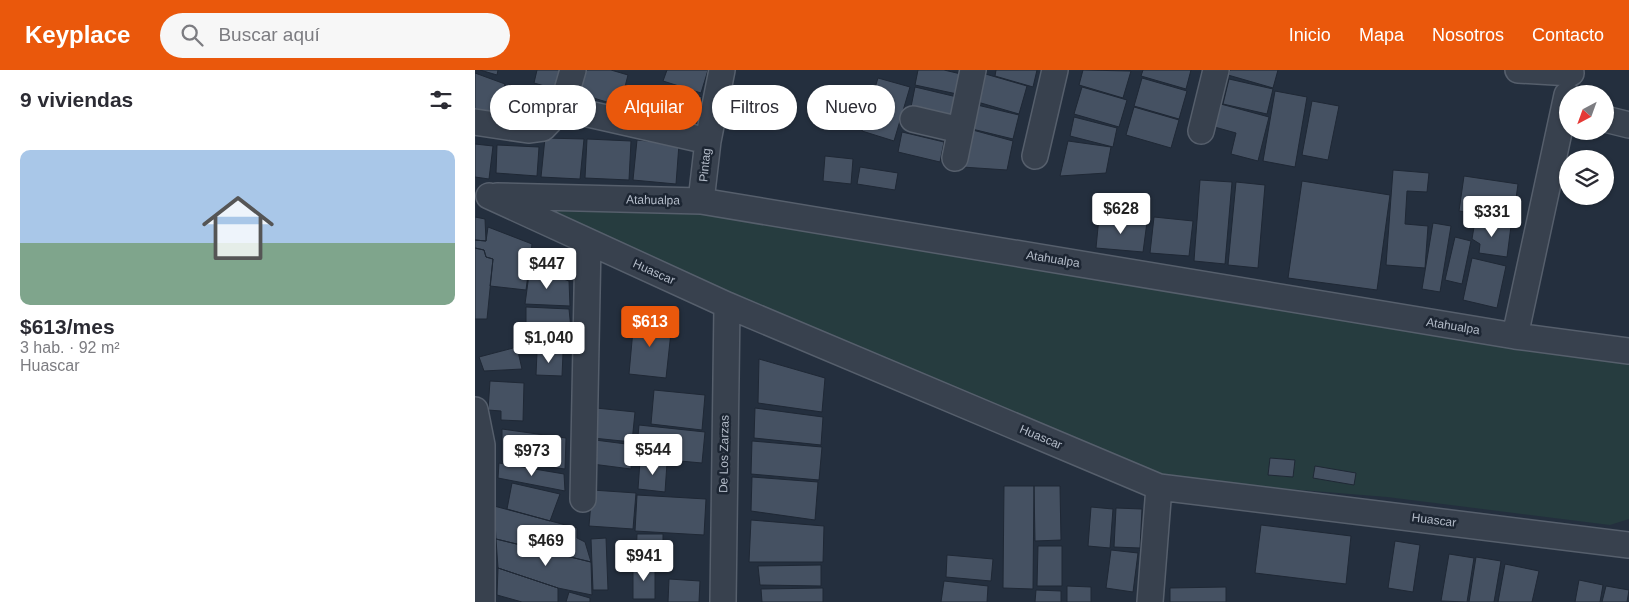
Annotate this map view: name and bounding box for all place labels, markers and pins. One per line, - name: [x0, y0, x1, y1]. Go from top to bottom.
- pin: $628: [1091, 192, 1151, 235]
- pin: $331: [1462, 196, 1522, 238]
- pin: $447: [517, 248, 577, 290]
- pin: $613: [620, 306, 680, 348]
- pin: $1,040: [508, 322, 590, 364]
- pin: $973: [502, 434, 562, 477]
- pin: $544: [623, 434, 683, 476]
- pin: $469: [516, 524, 576, 567]
- pin: $941: [614, 540, 674, 582]

